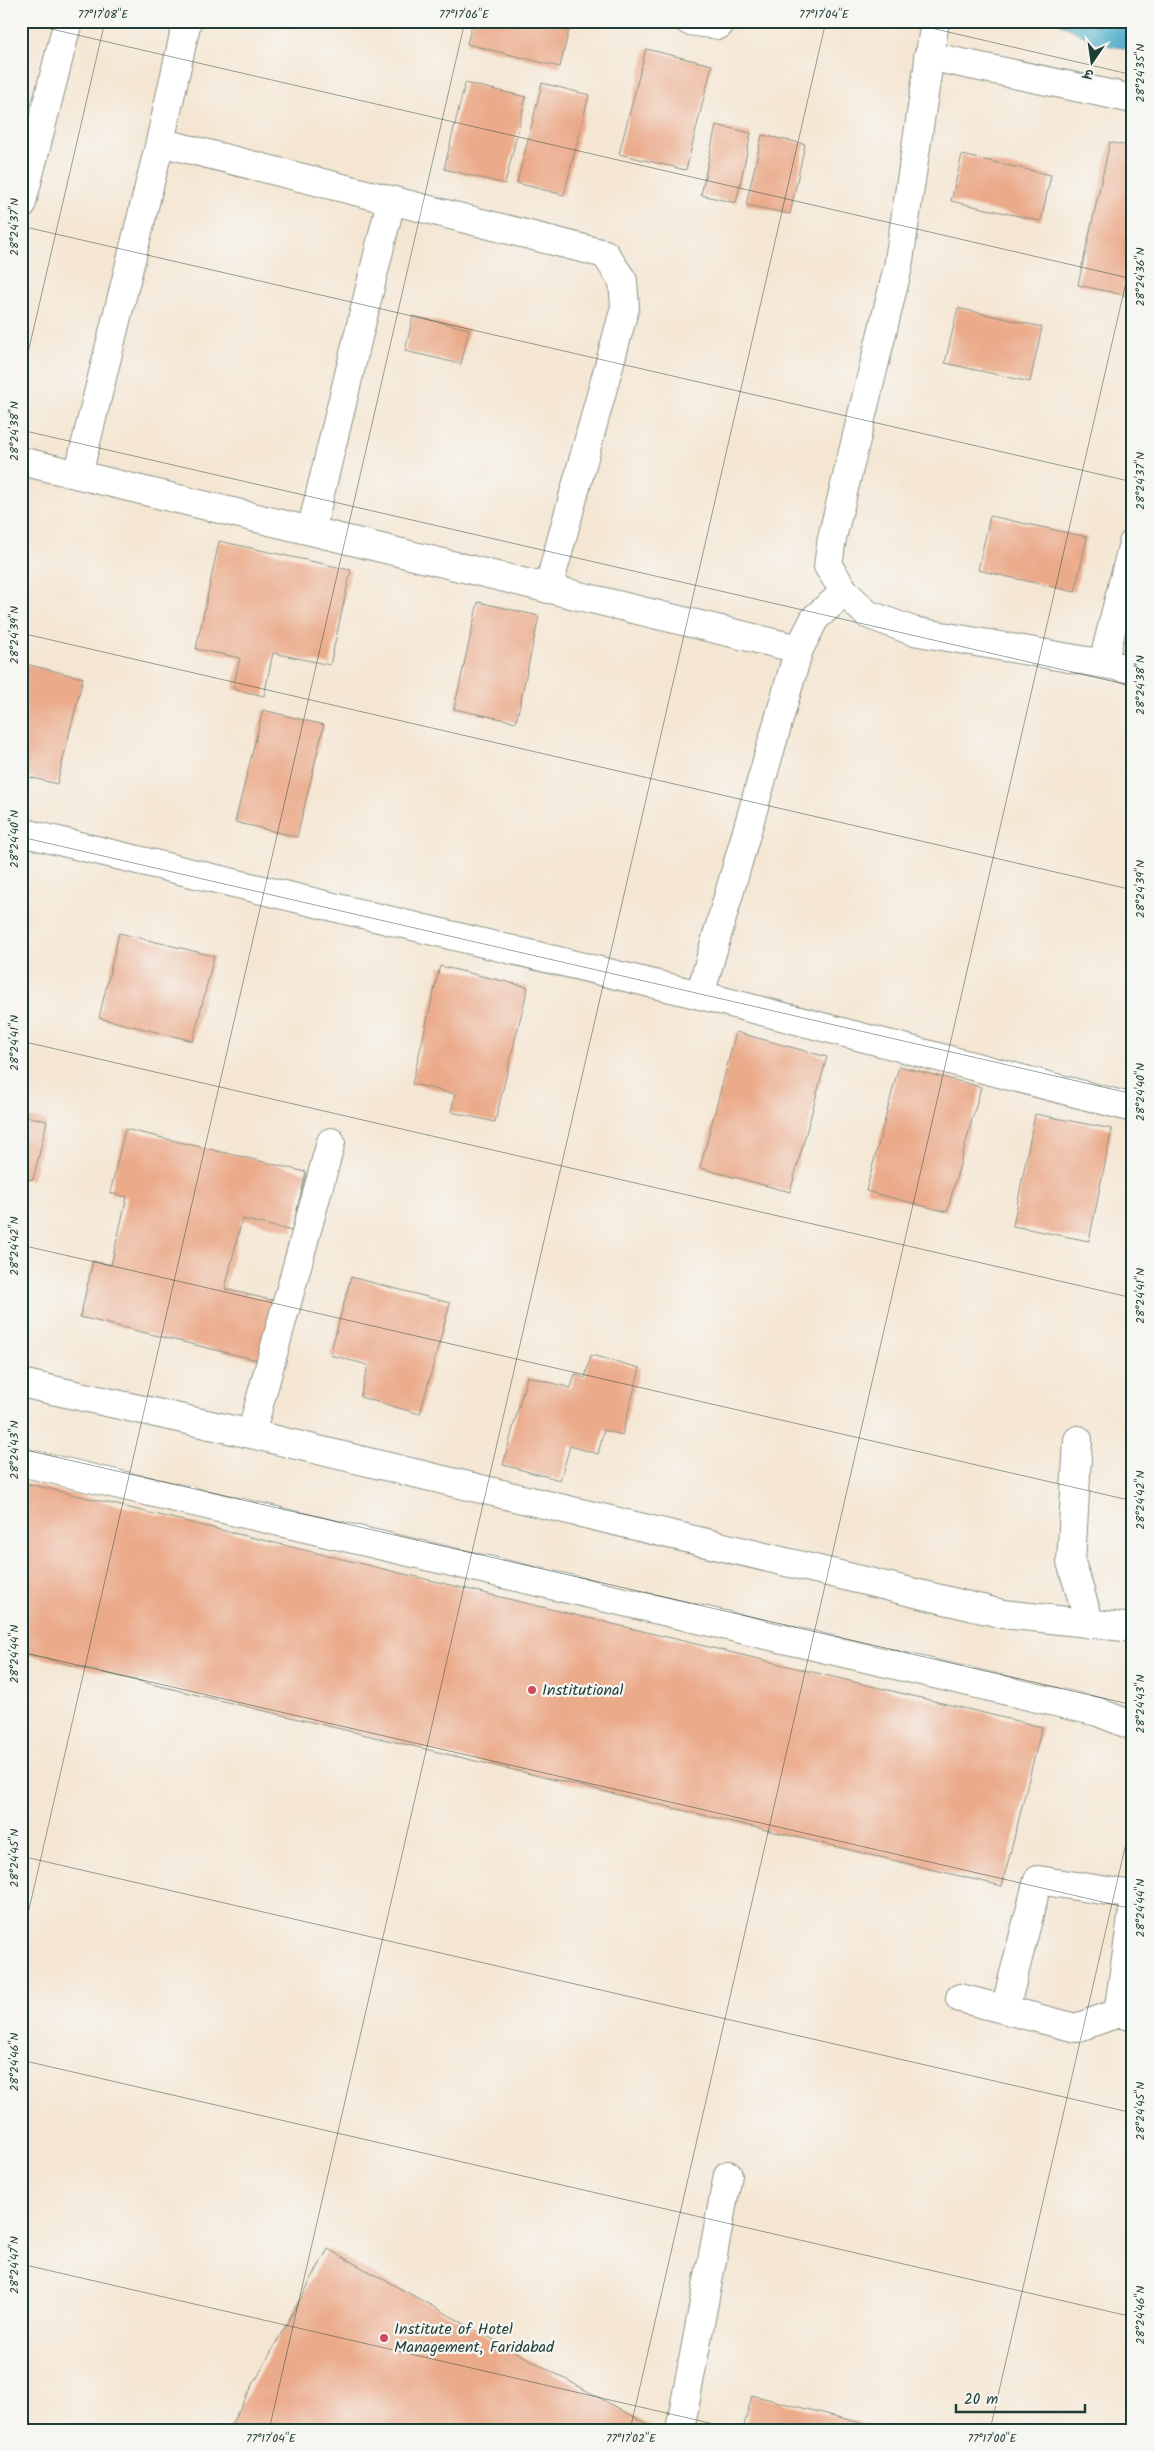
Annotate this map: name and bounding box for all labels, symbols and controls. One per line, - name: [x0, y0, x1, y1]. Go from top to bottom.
- text: 77°17'08"E: [78, 5, 129, 24]
- text: 77°17'06"E: [439, 5, 490, 24]
- text: 77°17'04"E: [799, 5, 850, 24]
- north arrow: [1066, 38, 1116, 88]
- text: 28°24'35"N: [1131, 44, 1150, 102]
- text: उ: [1079, 61, 1096, 85]
- text: 28°24'37"N: [5, 198, 24, 256]
- text: 28°24'36"N: [1131, 247, 1150, 307]
- text: 28°24'38"N: [5, 401, 24, 461]
- text: 28°24'37"N: [1131, 452, 1150, 510]
- text: 28°24'39"N: [5, 606, 24, 664]
- text: 28°24'38"N: [1131, 655, 1150, 715]
- text: 28°24'40"N: [5, 810, 24, 868]
- text: 28°24'39"N: [1131, 860, 1150, 918]
- text: 28°24'41"N: [5, 1015, 24, 1071]
- text: 28°24'40"N: [1131, 1063, 1150, 1121]
- text: 28°24'42"N: [5, 1216, 24, 1276]
- text: 28°24'41"N: [1131, 1268, 1150, 1324]
- text: 28°24'43"N: [5, 1420, 24, 1480]
- text: 28°24'42"N: [1131, 1470, 1150, 1530]
- text: 28°24'44"N: [5, 1625, 24, 1683]
- text: 28°24'43"N: [1131, 1674, 1150, 1734]
- place label: Institutional: [542, 1678, 623, 1703]
- marker: Institutional: [526, 1684, 538, 1696]
- text: 28°24'45"N: [5, 1829, 24, 1887]
- text: 28°24'44"N: [1131, 1879, 1150, 1937]
- text: 28°24'46"N: [5, 2033, 24, 2091]
- text: 28°24'45"N: [1131, 2082, 1150, 2140]
- text: 28°24'47"N: [5, 2236, 24, 2294]
- text: 28°24'46"N: [1131, 2286, 1150, 2344]
- place label: Institute of Hotel Management, Faridabad: [394, 2317, 555, 2360]
- marker: Institute of Hotel Management, Faridabad: [378, 2332, 390, 2344]
- scale bar: [956, 2381, 1085, 2413]
- text: 20 m: [964, 2388, 998, 2412]
- text: 77°17'04"E: [246, 2429, 297, 2448]
- text: 77°17'02"E: [606, 2429, 657, 2448]
- text: 77°17'00"E: [967, 2429, 1018, 2448]

